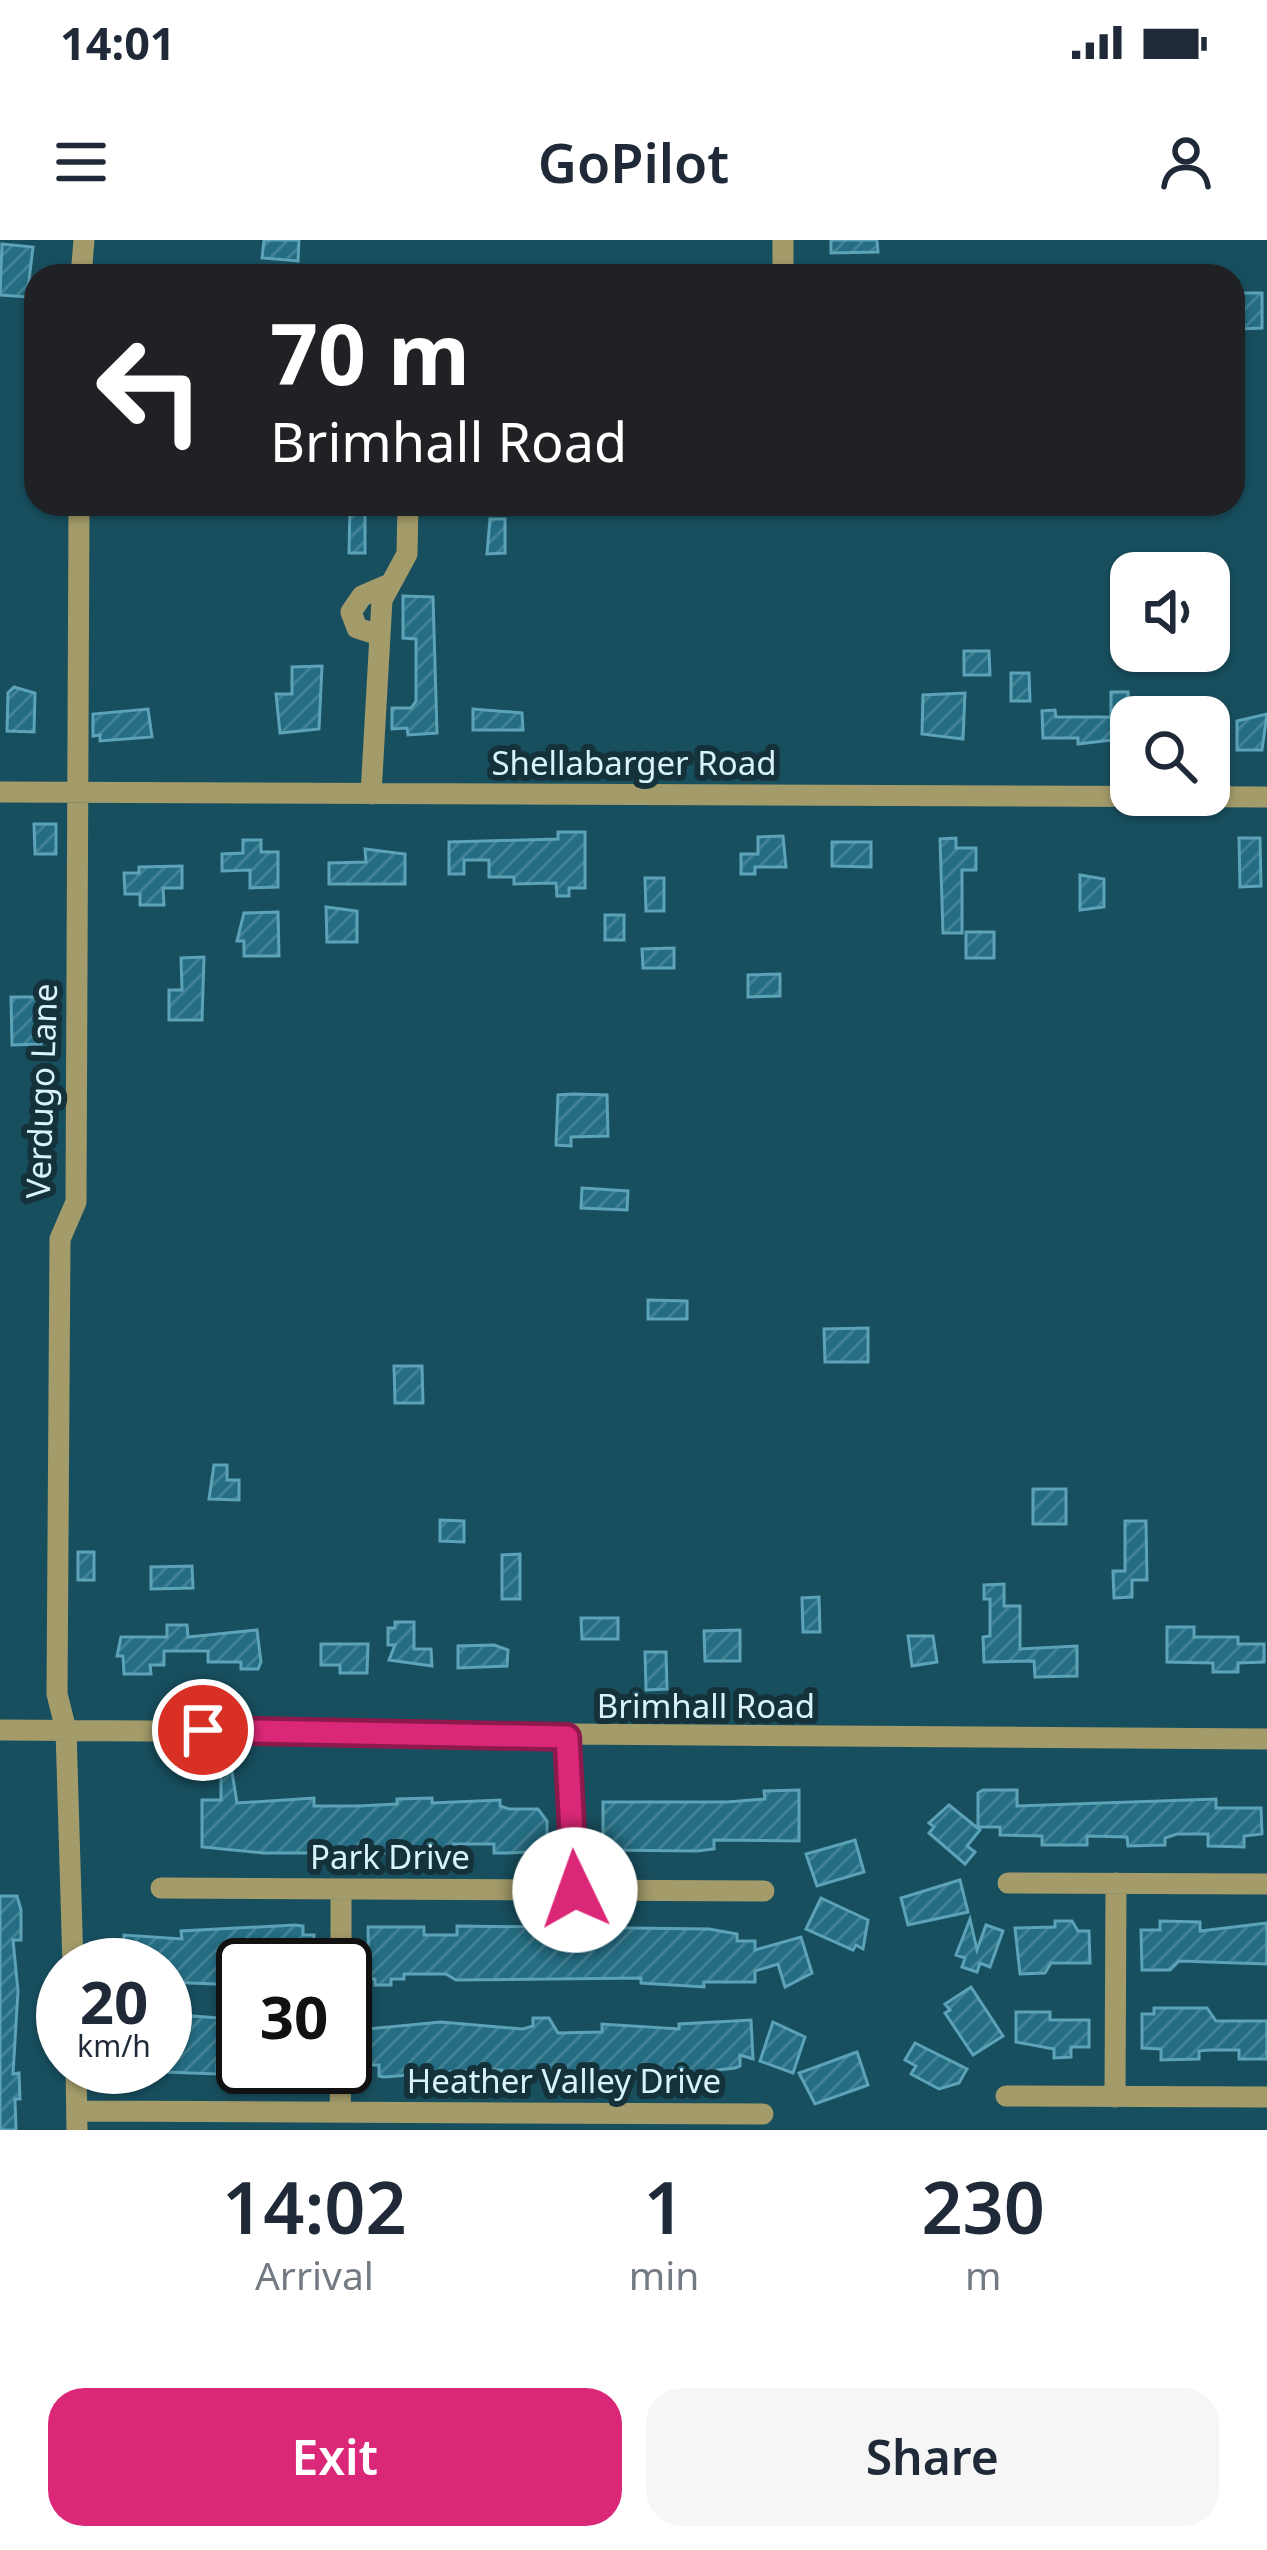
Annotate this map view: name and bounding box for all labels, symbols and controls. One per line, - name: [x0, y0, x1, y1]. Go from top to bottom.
- text: 14:01: [60, 12, 176, 73]
- text: GoPilot: [538, 125, 729, 199]
- icon: menu: [48, 129, 114, 195]
- icon: person: [1153, 129, 1219, 195]
- text: 70 m: [270, 295, 470, 410]
- icon: left: [72, 312, 228, 468]
- text: Brimhall Road: [270, 404, 627, 478]
- map controls: [1110, 552, 1230, 816]
- button: sound: [1110, 552, 1230, 672]
- button: search: [1110, 696, 1230, 816]
- street label: Shellabarger Road: [491, 740, 777, 785]
- street label: Verdugo Lane: [15, 983, 67, 1199]
- pin: [152, 1679, 254, 1781]
- street label: Brimhall Road: [597, 1683, 815, 1728]
- icon: arrive: [170, 1697, 236, 1763]
- position arrow: [512, 1827, 638, 1953]
- street label: Park Drive: [310, 1834, 470, 1879]
- speed limit sign: 30: [216, 1938, 372, 2094]
- text: 20: [80, 1960, 148, 2042]
- text: km/h: [77, 2025, 151, 2066]
- street label: Heather Valley Drive: [407, 2058, 721, 2103]
- text: 14:02: [222, 2157, 407, 2255]
- text: 1: [643, 2157, 685, 2255]
- text: 230: [921, 2157, 1045, 2255]
- text: Arrival: [255, 2248, 374, 2301]
- text: min: [629, 2248, 699, 2301]
- text: m: [965, 2248, 1001, 2301]
- button: Exit: [48, 2388, 622, 2526]
- button: Share: [646, 2388, 1219, 2526]

